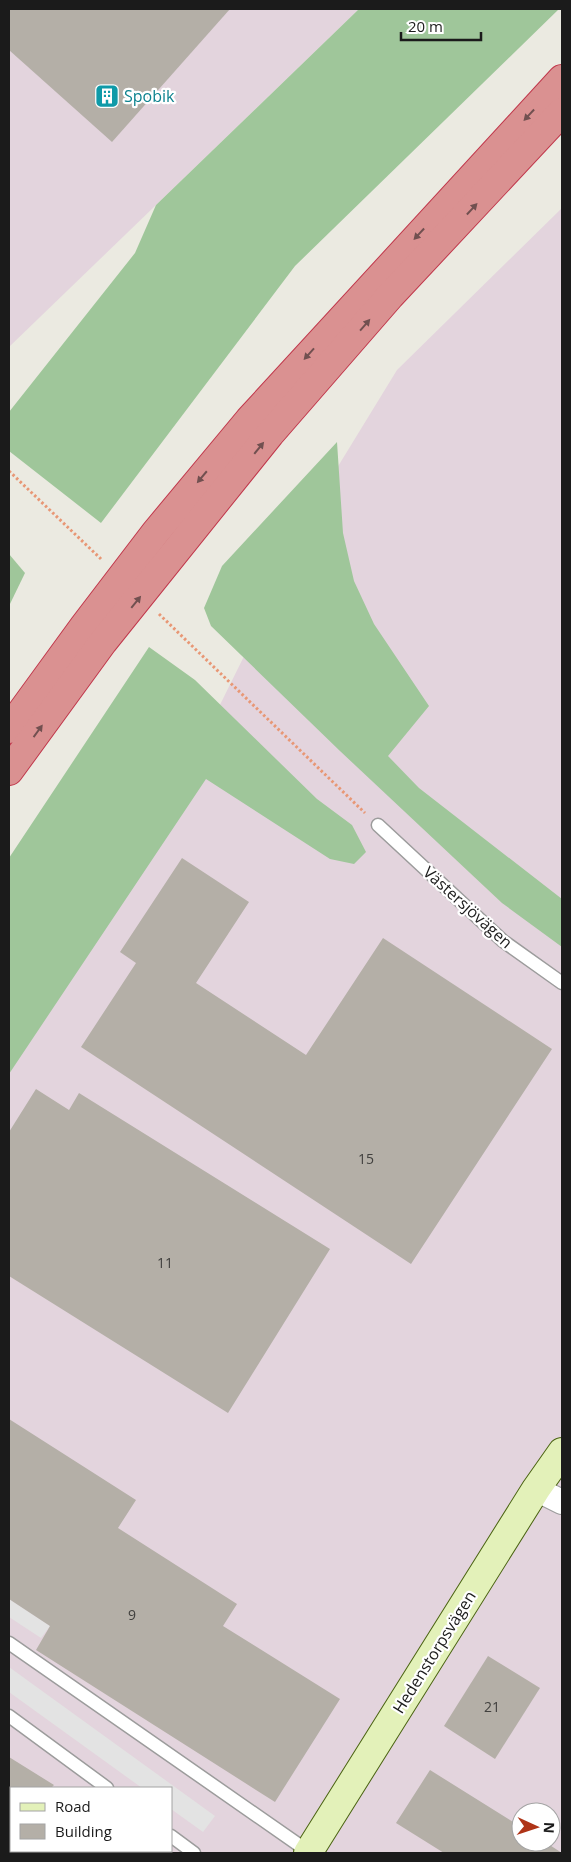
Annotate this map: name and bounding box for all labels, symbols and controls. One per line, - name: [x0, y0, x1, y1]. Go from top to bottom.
- scale bar: [401, 10, 481, 42]
- text: 20 m: [408, 16, 443, 36]
- building icon: Spobik: [94, 83, 120, 109]
- place label: Spobik: [124, 85, 175, 107]
- one-way arrow: [523, 109, 535, 121]
- one-way arrow: [466, 203, 477, 215]
- one-way arrow: [413, 228, 425, 240]
- one-way arrow: [359, 319, 371, 331]
- one-way arrow: [303, 348, 315, 360]
- one-way arrow: [254, 442, 265, 455]
- one-way arrow: [197, 470, 208, 483]
- one-way arrow: [130, 595, 141, 608]
- one-way arrow: [32, 725, 43, 738]
- street label: Västersjövägen: [419, 861, 517, 953]
- house number: 15: [358, 1149, 374, 1168]
- house number: 11: [157, 1253, 173, 1272]
- street label: Hedenstorpsvägen: [387, 1587, 481, 1717]
- house number: 9: [128, 1605, 136, 1624]
- house number: 21: [484, 1697, 500, 1716]
- legend: [10, 1787, 172, 1852]
- text: Road: [55, 1796, 91, 1816]
- north arrow: [511, 1802, 561, 1852]
- text: Building: [55, 1821, 112, 1841]
- text: N: [540, 1822, 559, 1834]

